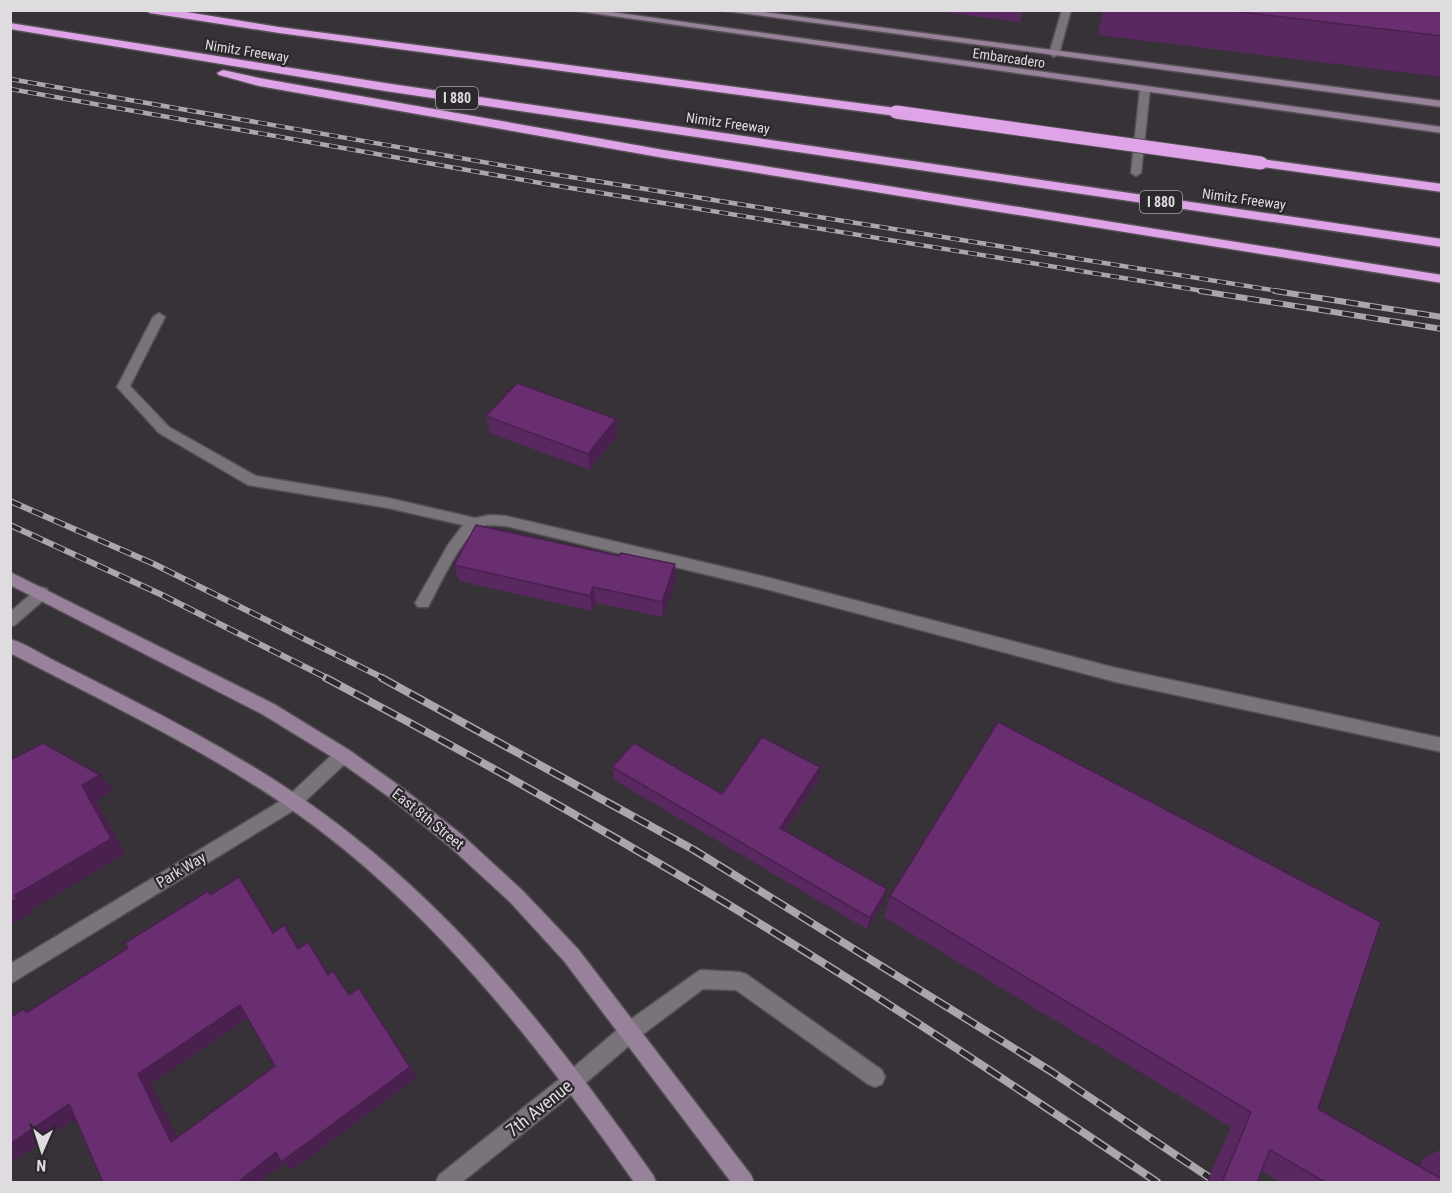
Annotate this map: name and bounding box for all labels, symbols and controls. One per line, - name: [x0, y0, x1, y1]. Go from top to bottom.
- street label: Nimitz Freeway: [204, 36, 290, 66]
- street label: Embarcadero: [972, 45, 1046, 71]
- road number: I 880: [436, 87, 478, 109]
- street label: Nimitz Freeway: [685, 109, 771, 137]
- street label: Nimitz Freeway: [1201, 185, 1287, 213]
- road number: I 880: [1140, 191, 1182, 213]
- street label: East 8th Street: [389, 785, 467, 853]
- street label: Park Way: [153, 848, 209, 892]
- street label: 7th Avenue: [502, 1075, 576, 1141]
- north arrow: [12, 1121, 72, 1181]
- text: N: [36, 1156, 47, 1175]

